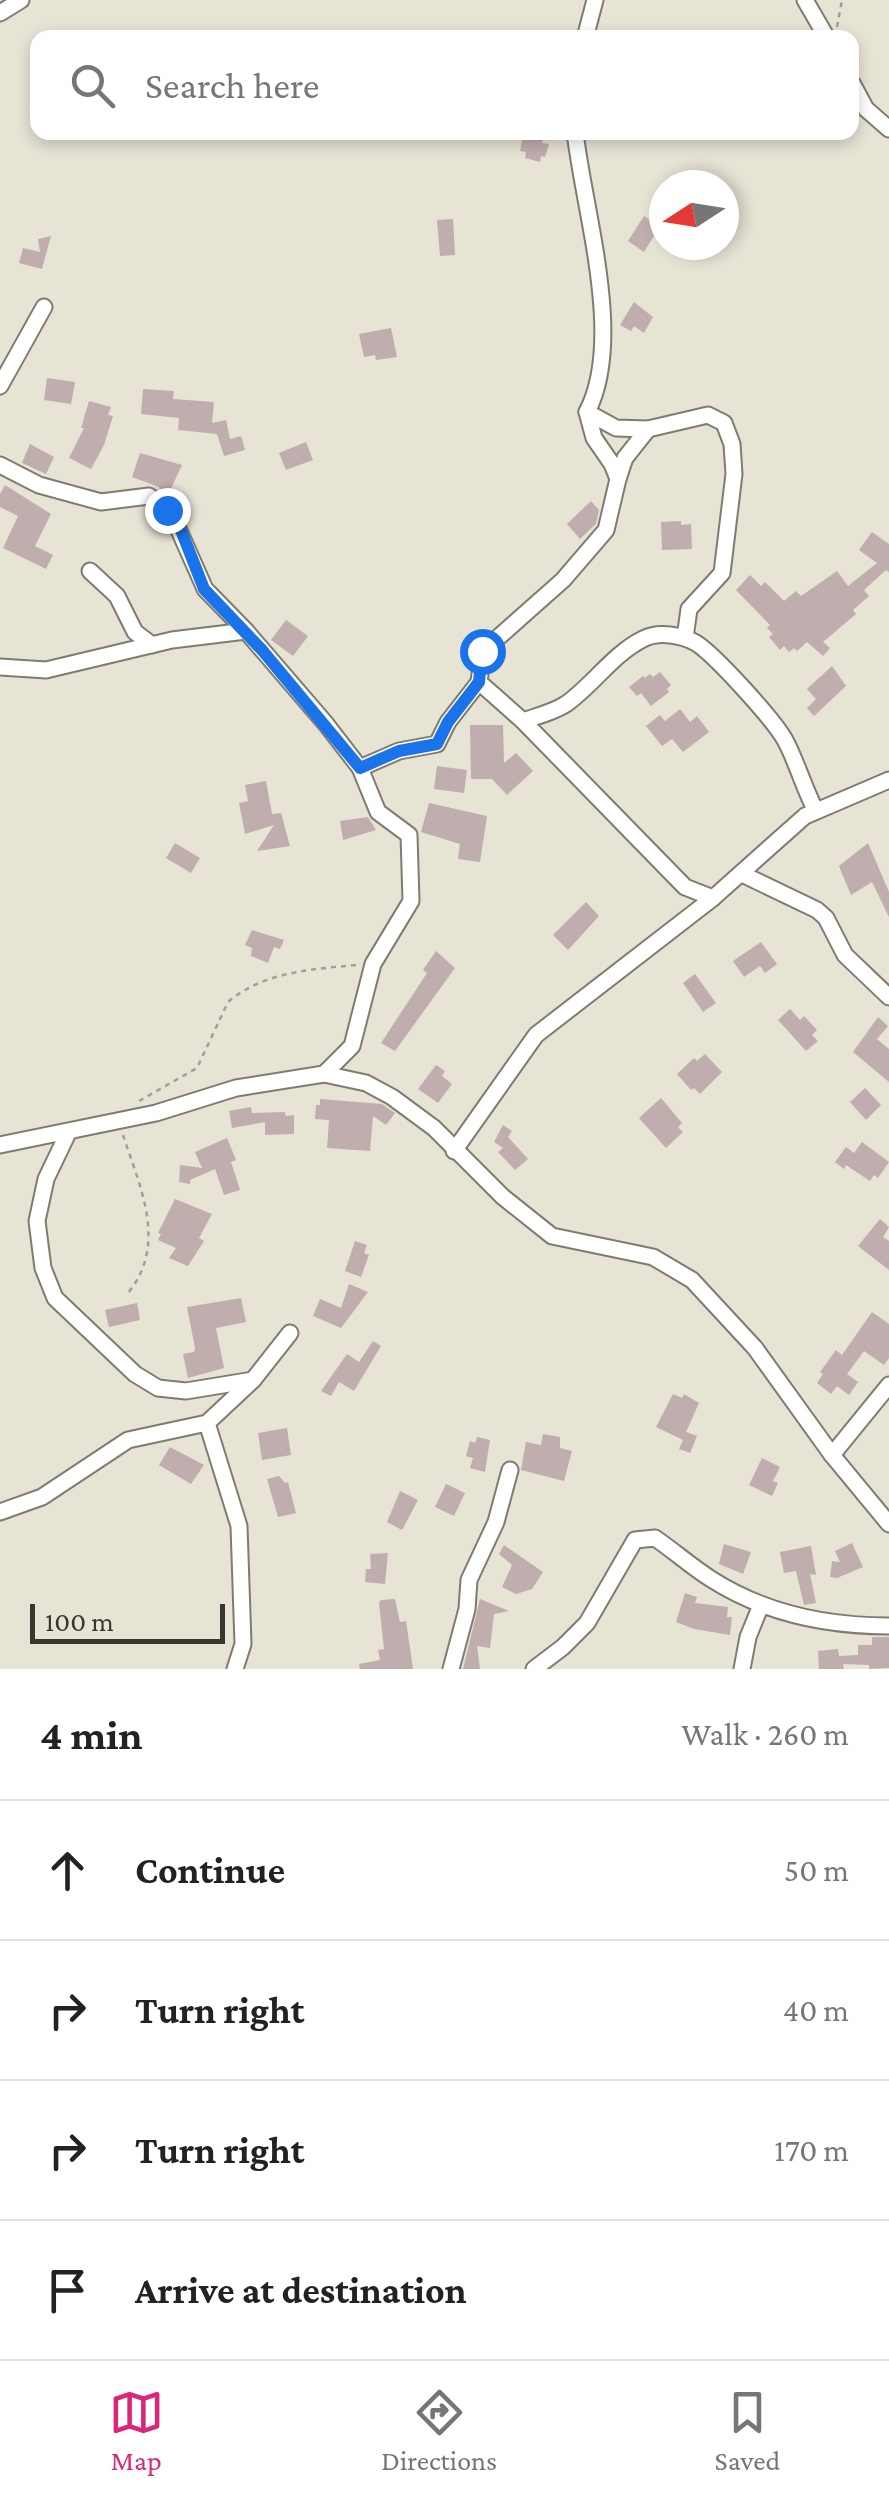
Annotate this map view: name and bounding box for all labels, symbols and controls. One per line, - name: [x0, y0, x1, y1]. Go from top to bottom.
- search box: [30, 30, 859, 140]
- icon: search: [65, 58, 120, 113]
- text: Search here: [145, 64, 319, 106]
- north arrow: [649, 170, 739, 260]
- route end: [145, 488, 191, 534]
- route start: [460, 629, 506, 675]
- scale bar: [30, 1599, 225, 1644]
- text: 100 m: [45, 1606, 114, 1637]
- text: 4 min: [40, 1711, 143, 1758]
- text: Walk · 260 m: [682, 1716, 849, 1752]
- icon: ahead: [40, 1843, 95, 1898]
- text: Continue: [135, 1849, 285, 1891]
- text: 50 m: [784, 1852, 849, 1888]
- icon: right: [40, 1983, 95, 2038]
- text: Turn right: [135, 1989, 304, 2031]
- text: 40 m: [783, 1992, 849, 2028]
- icon: right: [40, 2123, 95, 2178]
- text: Turn right: [135, 2129, 304, 2171]
- text: 170 m: [774, 2132, 849, 2168]
- icon: arrive: [40, 2263, 95, 2318]
- text: Arrive at destination: [135, 2269, 467, 2311]
- tab: Map: [109, 2385, 164, 2476]
- tab: Directions: [381, 2385, 497, 2476]
- tab: Saved: [715, 2385, 780, 2476]

